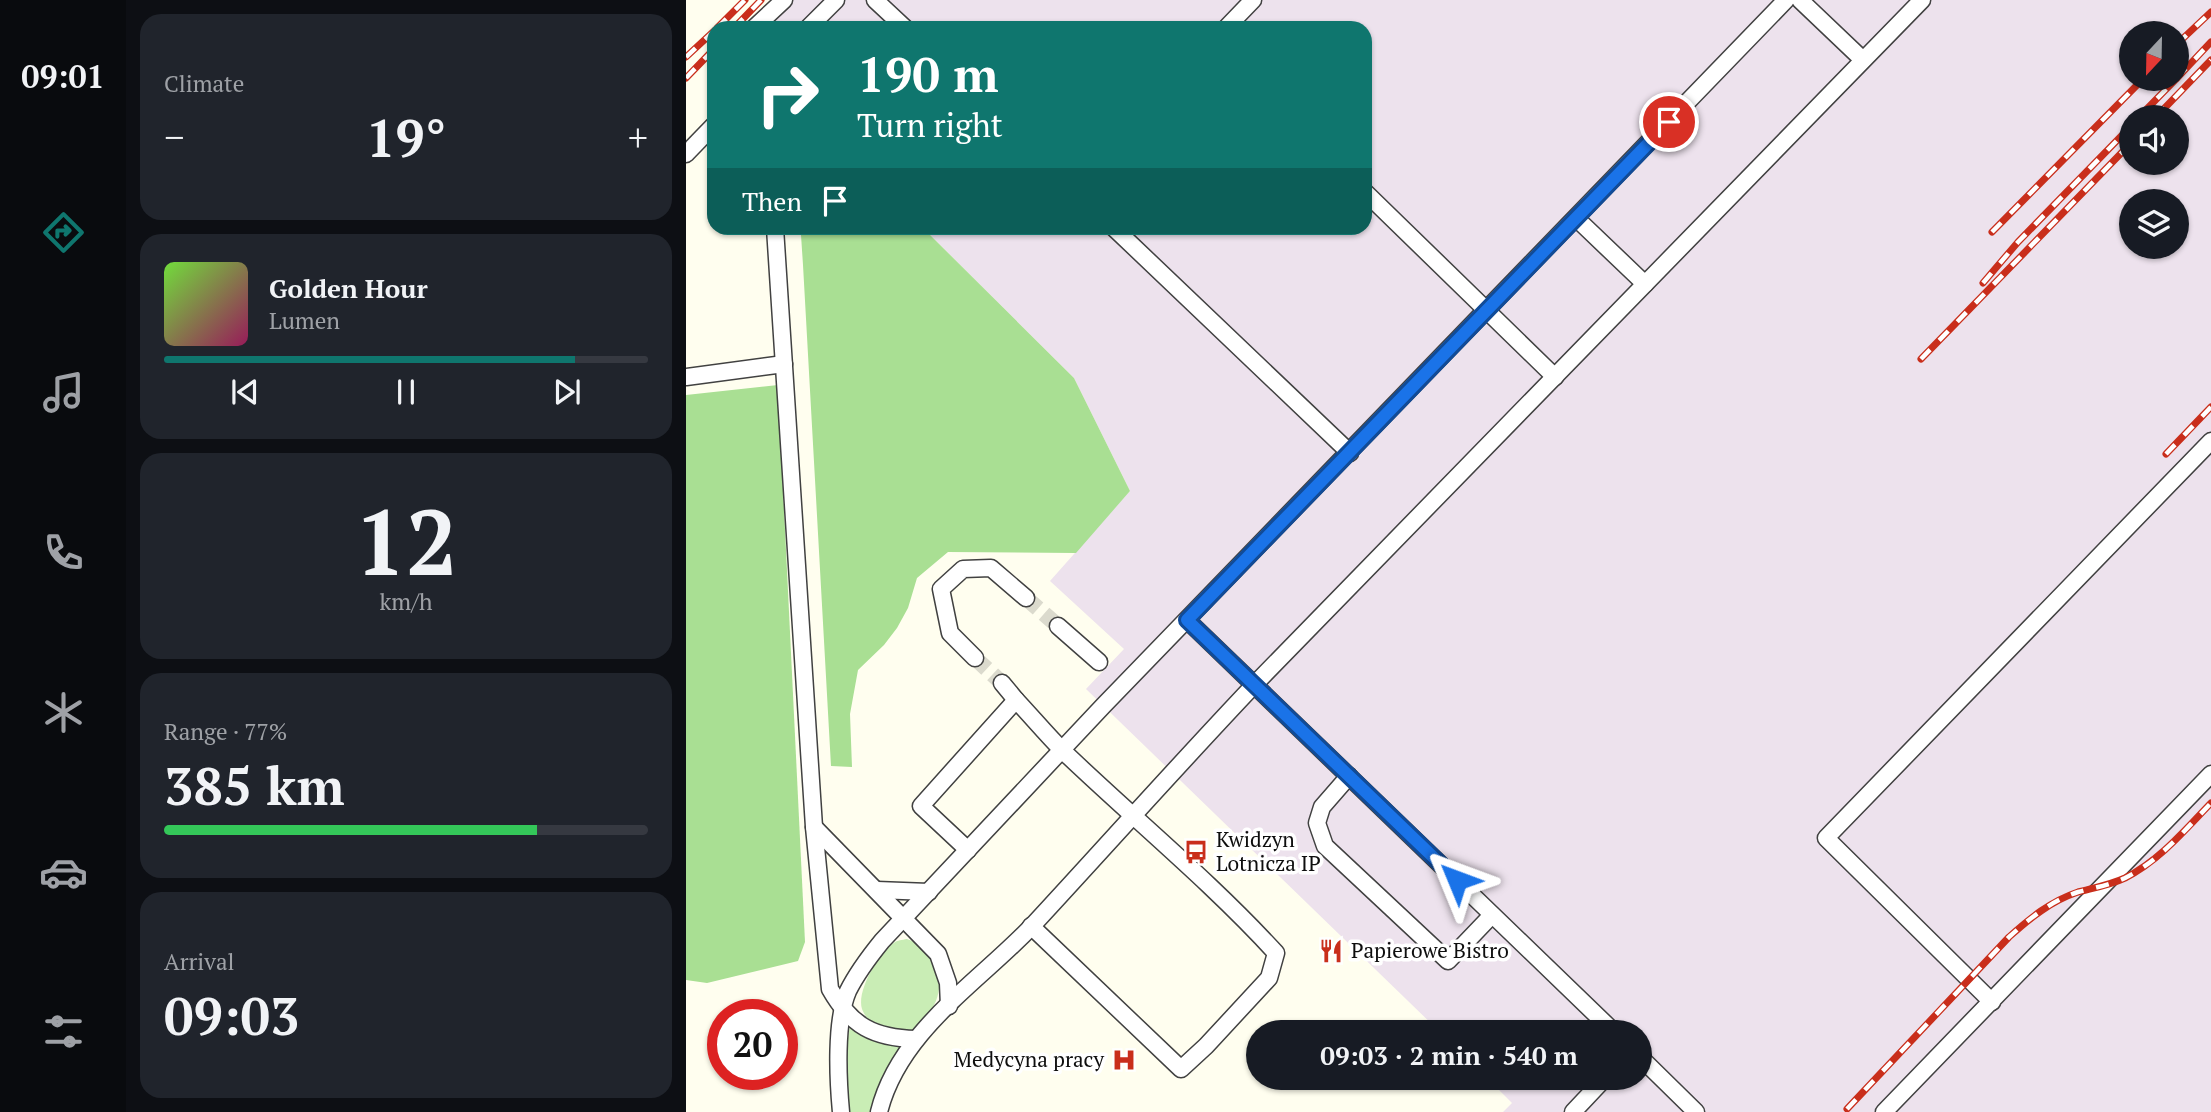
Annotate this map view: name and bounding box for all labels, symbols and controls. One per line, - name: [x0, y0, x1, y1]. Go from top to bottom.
- north arrow: [2119, 21, 2189, 91]
- map controls: [2119, 21, 2189, 259]
- text: 190 m: [857, 41, 999, 106]
- icon: right: [742, 49, 833, 140]
- text: 09:01: [21, 55, 105, 97]
- text: Climate: [164, 68, 244, 99]
- pin: [1639, 92, 1699, 152]
- text: 19°: [366, 103, 446, 172]
- icon: arrive: [1650, 103, 1688, 141]
- text: Turn right: [857, 104, 1003, 146]
- button: sound: [2119, 105, 2189, 175]
- text: −: [164, 112, 184, 162]
- text: +: [628, 112, 648, 162]
- icon: arrive: [816, 182, 854, 220]
- text: Then: [742, 184, 802, 218]
- button: layers: [2119, 189, 2189, 259]
- icon: directions: [39, 208, 88, 257]
- text: Golden Hour: [269, 271, 428, 305]
- text: Lumen: [269, 305, 340, 336]
- icon: music: [39, 368, 88, 417]
- icon: previous: [226, 373, 264, 411]
- icon: pause: [387, 373, 425, 411]
- icon: next: [548, 373, 586, 411]
- text: 12: [355, 480, 457, 601]
- icon: phone: [39, 528, 88, 577]
- text: km/h: [379, 586, 433, 617]
- icon: climate: [39, 688, 88, 737]
- text: Range · 77%: [164, 716, 287, 747]
- text: 385 km: [164, 751, 345, 820]
- place label: Kwidzyn Lotnicza IP: [1216, 825, 1321, 877]
- bus stop icon: Kwidzyn Lotnicza IP: [1182, 838, 1210, 866]
- position arrow: [1420, 843, 1494, 917]
- icon: car: [39, 848, 88, 897]
- place label: Papierowe Bistro: [1351, 936, 1509, 964]
- restaurant icon: Papierowe Bistro: [1317, 937, 1345, 965]
- text: Arrival: [164, 946, 235, 977]
- text: 09:03: [164, 981, 299, 1050]
- speed limit sign: 20: [707, 999, 798, 1090]
- icon: filters: [39, 1007, 88, 1056]
- text: 09:03 · 2 min · 540 m: [1320, 1038, 1578, 1072]
- place label: Medycyna pracy: [954, 1045, 1104, 1073]
- hospital icon: Medycyna pracy: [1110, 1046, 1138, 1074]

